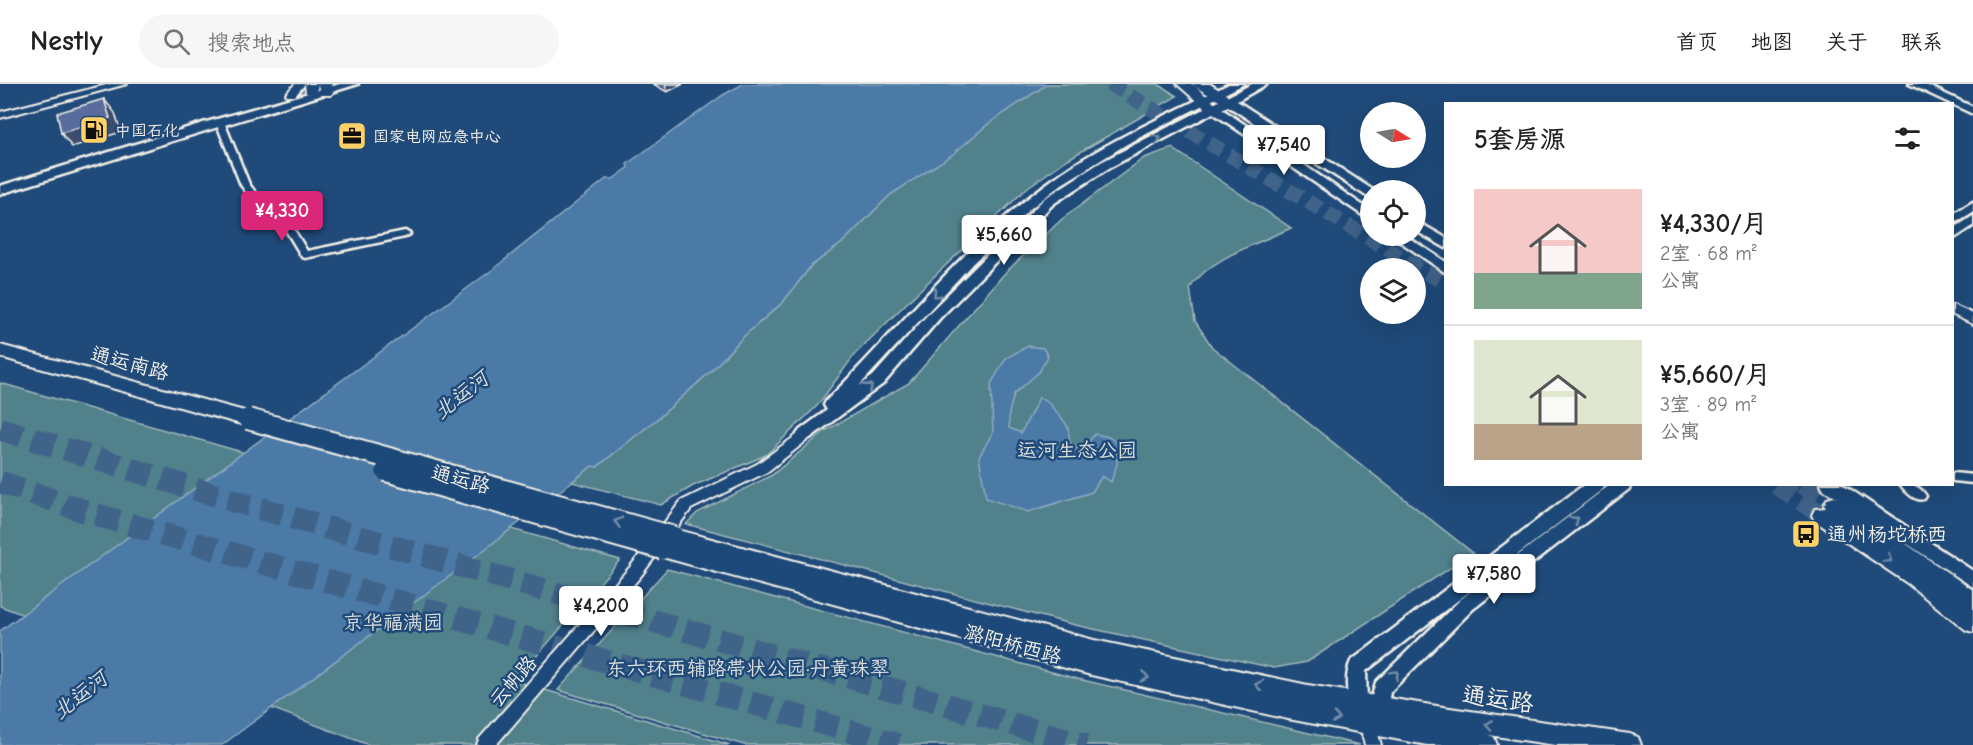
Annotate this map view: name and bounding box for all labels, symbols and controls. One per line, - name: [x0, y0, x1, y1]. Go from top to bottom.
- search box: [139, 14, 559, 68]
- text: Nestly: [30, 25, 103, 57]
- icon: search: [160, 25, 193, 58]
- text: 搜索地点: [208, 30, 296, 56]
- text: 首页: [1676, 30, 1718, 54]
- text: 地图: [1751, 30, 1793, 54]
- text: 关于: [1826, 30, 1868, 54]
- text: 联系: [1901, 30, 1943, 54]
- north arrow: [1360, 102, 1426, 168]
- map controls: [1360, 102, 1426, 324]
- fuel station icon: 中国石化: [78, 114, 110, 146]
- office icon: 国家电网应急中心: [336, 120, 368, 152]
- place label: 中国石化: [115, 122, 179, 140]
- icon: filters: [1891, 122, 1924, 155]
- pin: ¥7,540: [1235, 125, 1333, 176]
- text: 5套房源: [1474, 125, 1566, 155]
- place label: 国家电网应急中心: [373, 128, 501, 146]
- text: ¥7,540: [1257, 133, 1311, 156]
- one-way arrow: [1151, 134, 1162, 146]
- button: locate: [1360, 180, 1426, 246]
- pin: ¥4,330: [233, 191, 331, 242]
- text: ¥4,330: [255, 199, 309, 222]
- text: ¥4,330/月: [1660, 209, 1768, 239]
- icon: home: [1522, 213, 1594, 285]
- pin: ¥5,660: [955, 215, 1053, 266]
- text: ¥5,660: [976, 223, 1032, 246]
- text: 2室 · 68 m²: [1660, 242, 1757, 265]
- button: layers: [1360, 258, 1426, 324]
- text: 公寓: [1660, 269, 1700, 292]
- one-way arrow: [933, 286, 944, 297]
- street label: 通运南路: [88, 342, 172, 385]
- text: ¥5,660/月: [1660, 360, 1771, 390]
- water label: 北运河: [429, 364, 496, 424]
- icon: home: [1522, 364, 1594, 436]
- one-way arrow: [863, 384, 874, 395]
- text: 3室 · 89 m²: [1660, 393, 1756, 416]
- text: 公寓: [1660, 420, 1700, 443]
- park label: 运河生态公园: [1017, 439, 1137, 462]
- street label: 通运路: [429, 461, 494, 499]
- one-way arrow: [613, 516, 623, 529]
- one-way arrow: [1568, 516, 1579, 527]
- bus stop icon: 通州杨坨桥西: [1790, 518, 1822, 550]
- place label: 通州杨坨桥西: [1827, 523, 1947, 546]
- one-way arrow: [1881, 552, 1892, 563]
- pin: ¥7,580: [1445, 554, 1543, 605]
- text: ¥7,580: [1467, 562, 1521, 585]
- pin: ¥4,200: [552, 586, 650, 637]
- text: ¥4,200: [573, 594, 629, 617]
- park label: 京华福满园: [343, 611, 443, 634]
- street label: 潞阳桥西路: [962, 620, 1065, 669]
- street label: 云帆路: [485, 650, 542, 712]
- park label: 东六环西辅路带状公园·丹黄珠翠: [606, 657, 890, 680]
- water label: 北运河: [48, 664, 115, 724]
- one-way arrow: [1140, 670, 1150, 683]
- one-way arrow: [1389, 670, 1399, 681]
- one-way arrow: [1255, 679, 1265, 692]
- street label: 通运路: [1460, 680, 1536, 718]
- one-way arrow: [1331, 711, 1340, 723]
- one-way arrow: [1485, 719, 1494, 731]

